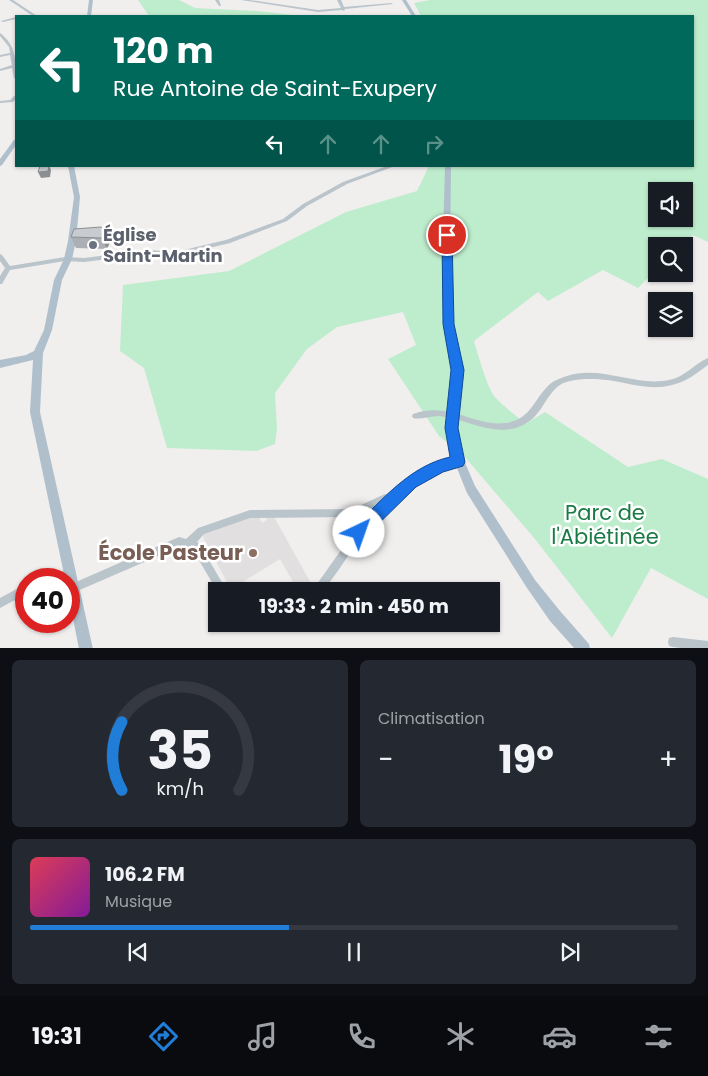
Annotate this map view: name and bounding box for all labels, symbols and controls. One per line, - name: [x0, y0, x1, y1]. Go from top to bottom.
- text: 120 m: [113, 26, 213, 75]
- icon: left: [30, 35, 95, 100]
- text: Rue Antoine de Saint-Exupery: [113, 73, 437, 104]
- icon: left: [261, 130, 289, 158]
- icon: ahead: [314, 130, 342, 158]
- icon: ahead: [367, 130, 395, 158]
- icon: right: [420, 130, 448, 158]
- map controls: [648, 182, 693, 337]
- button: sound: [648, 182, 693, 227]
- pin: [426, 214, 468, 256]
- icon: arrive: [433, 221, 461, 249]
- place label: Église Saint-Martin: [103, 222, 223, 268]
- button: search: [648, 237, 693, 282]
- marker: Église Saint-Martin: [87, 239, 99, 251]
- button: layers: [648, 292, 693, 337]
- park label: Parc de l'Abiétinée: [551, 498, 659, 551]
- position arrow: [332, 505, 384, 557]
- place label: École Pasteur: [98, 538, 243, 567]
- marker: École Pasteur: [247, 547, 259, 559]
- speed limit sign: 40: [15, 568, 80, 633]
- text: 19:33 · 2 min · 450 m: [259, 593, 449, 620]
- text: Climatisation: [378, 707, 485, 730]
- text: 35: [147, 714, 213, 787]
- text: 19°: [499, 733, 554, 786]
- text: −: [378, 740, 393, 779]
- text: +: [659, 740, 678, 779]
- text: km/h: [156, 776, 204, 801]
- text: 106.2 FM: [105, 861, 185, 888]
- text: Musique: [105, 890, 172, 913]
- icon: previous: [124, 938, 152, 966]
- icon: pause: [340, 938, 368, 966]
- icon: next: [556, 938, 584, 966]
- icon: directions: [146, 1019, 181, 1054]
- icon: music: [245, 1019, 280, 1054]
- icon: phone: [344, 1019, 379, 1054]
- icon: climate: [443, 1019, 478, 1054]
- icon: car: [542, 1019, 577, 1054]
- icon: filters: [641, 1019, 676, 1054]
- text: 19:31: [32, 1021, 82, 1052]

